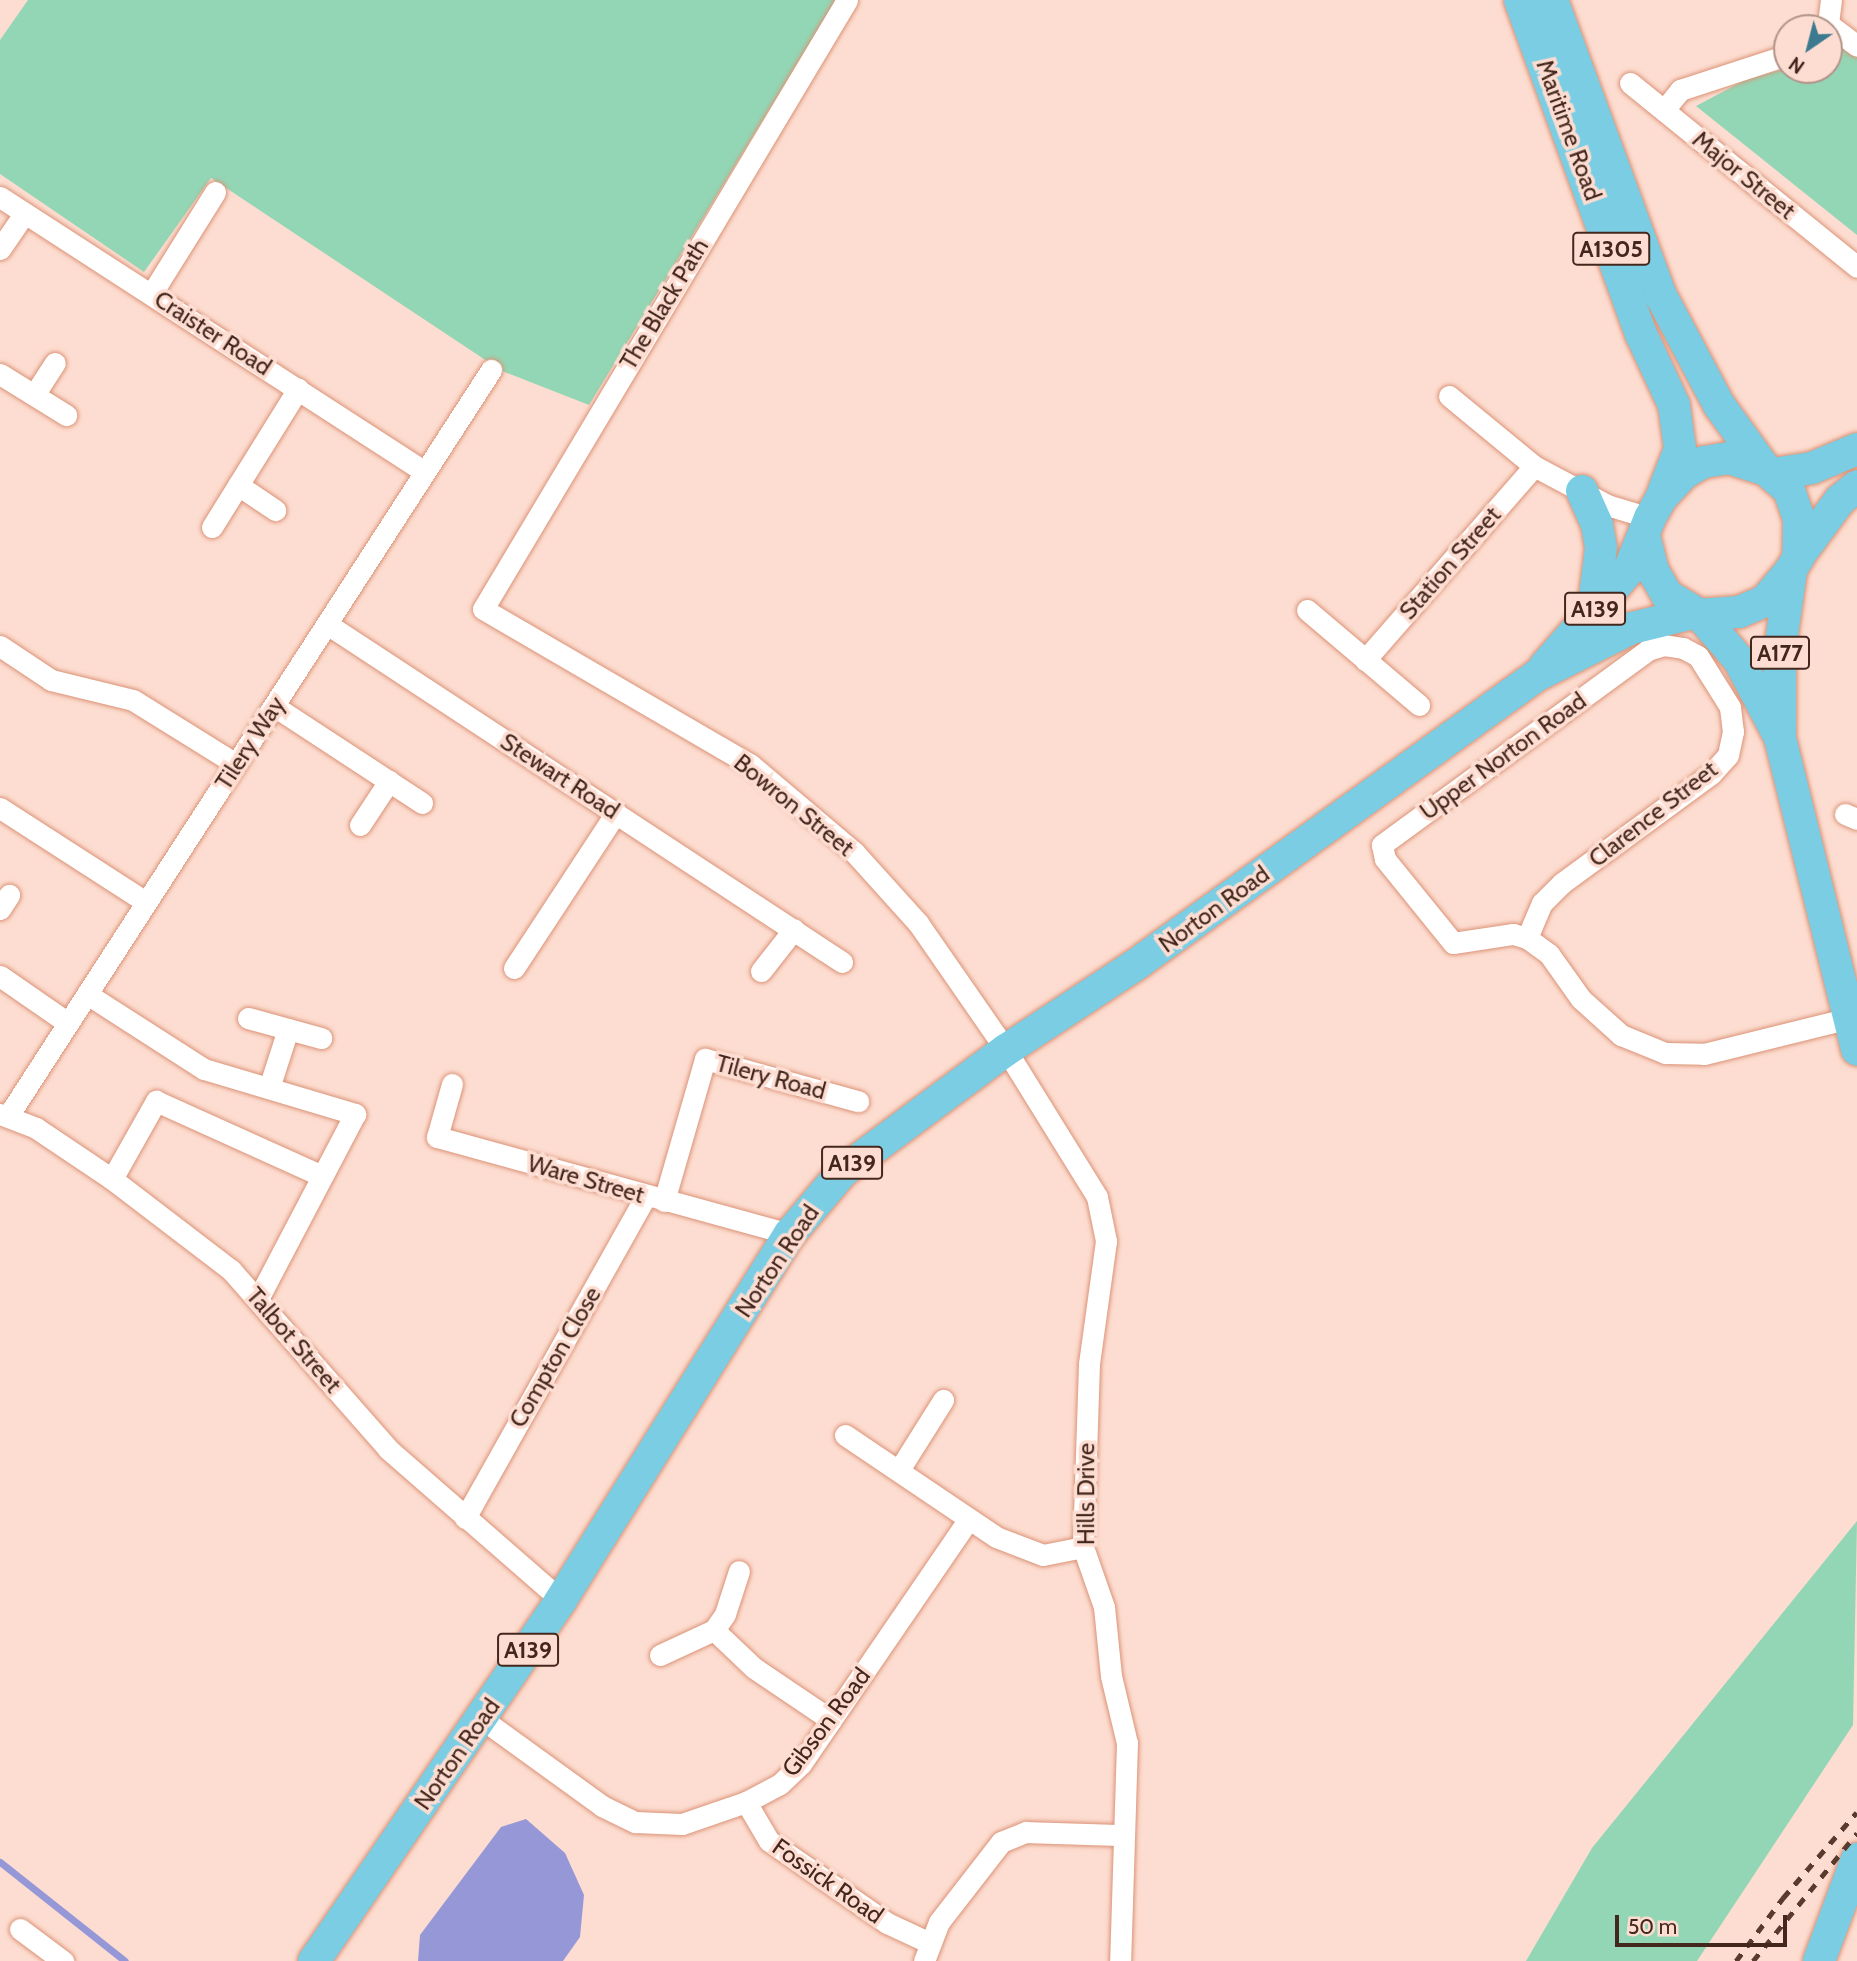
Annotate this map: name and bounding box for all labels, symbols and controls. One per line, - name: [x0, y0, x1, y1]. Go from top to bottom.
- north arrow: [1773, 14, 1843, 84]
- text: N: [1785, 52, 1809, 78]
- street label: Maritime Road: [1530, 56, 1608, 204]
- street label: Major Street: [1687, 125, 1801, 225]
- road number: A1305: [1571, 230, 1651, 268]
- street label: The Black Path: [614, 233, 714, 375]
- street label: Craister Road: [149, 284, 277, 382]
- street label: Station Street: [1393, 501, 1507, 625]
- road number: A139: [1564, 590, 1626, 628]
- road number: A177: [1748, 634, 1812, 673]
- street label: Upper Norton Road: [1414, 686, 1592, 826]
- street label: Tilery Way: [209, 691, 291, 795]
- street label: Stewart Road: [495, 727, 625, 825]
- street label: Bowron Street: [728, 748, 860, 862]
- street label: Clarence Street: [1583, 755, 1723, 873]
- street label: Norton Road: [1153, 859, 1275, 959]
- street label: Tilery Road: [713, 1049, 829, 1105]
- road number: A139: [820, 1144, 884, 1182]
- street label: Ware Street: [524, 1149, 648, 1209]
- street label: Norton Road: [729, 1199, 825, 1323]
- street label: Talbot Street: [240, 1281, 348, 1399]
- street label: Compton Close: [503, 1282, 607, 1432]
- street label: Hills Drive: [1072, 1443, 1100, 1545]
- road number: A139: [496, 1630, 560, 1670]
- street label: Gibson Road: [776, 1662, 876, 1782]
- street label: Norton Road: [408, 1693, 506, 1815]
- street label: Fossick Road: [767, 1832, 889, 1930]
- scale bar: [1619, 1902, 1790, 1946]
- text: 50 m: [1628, 1914, 1677, 1939]

